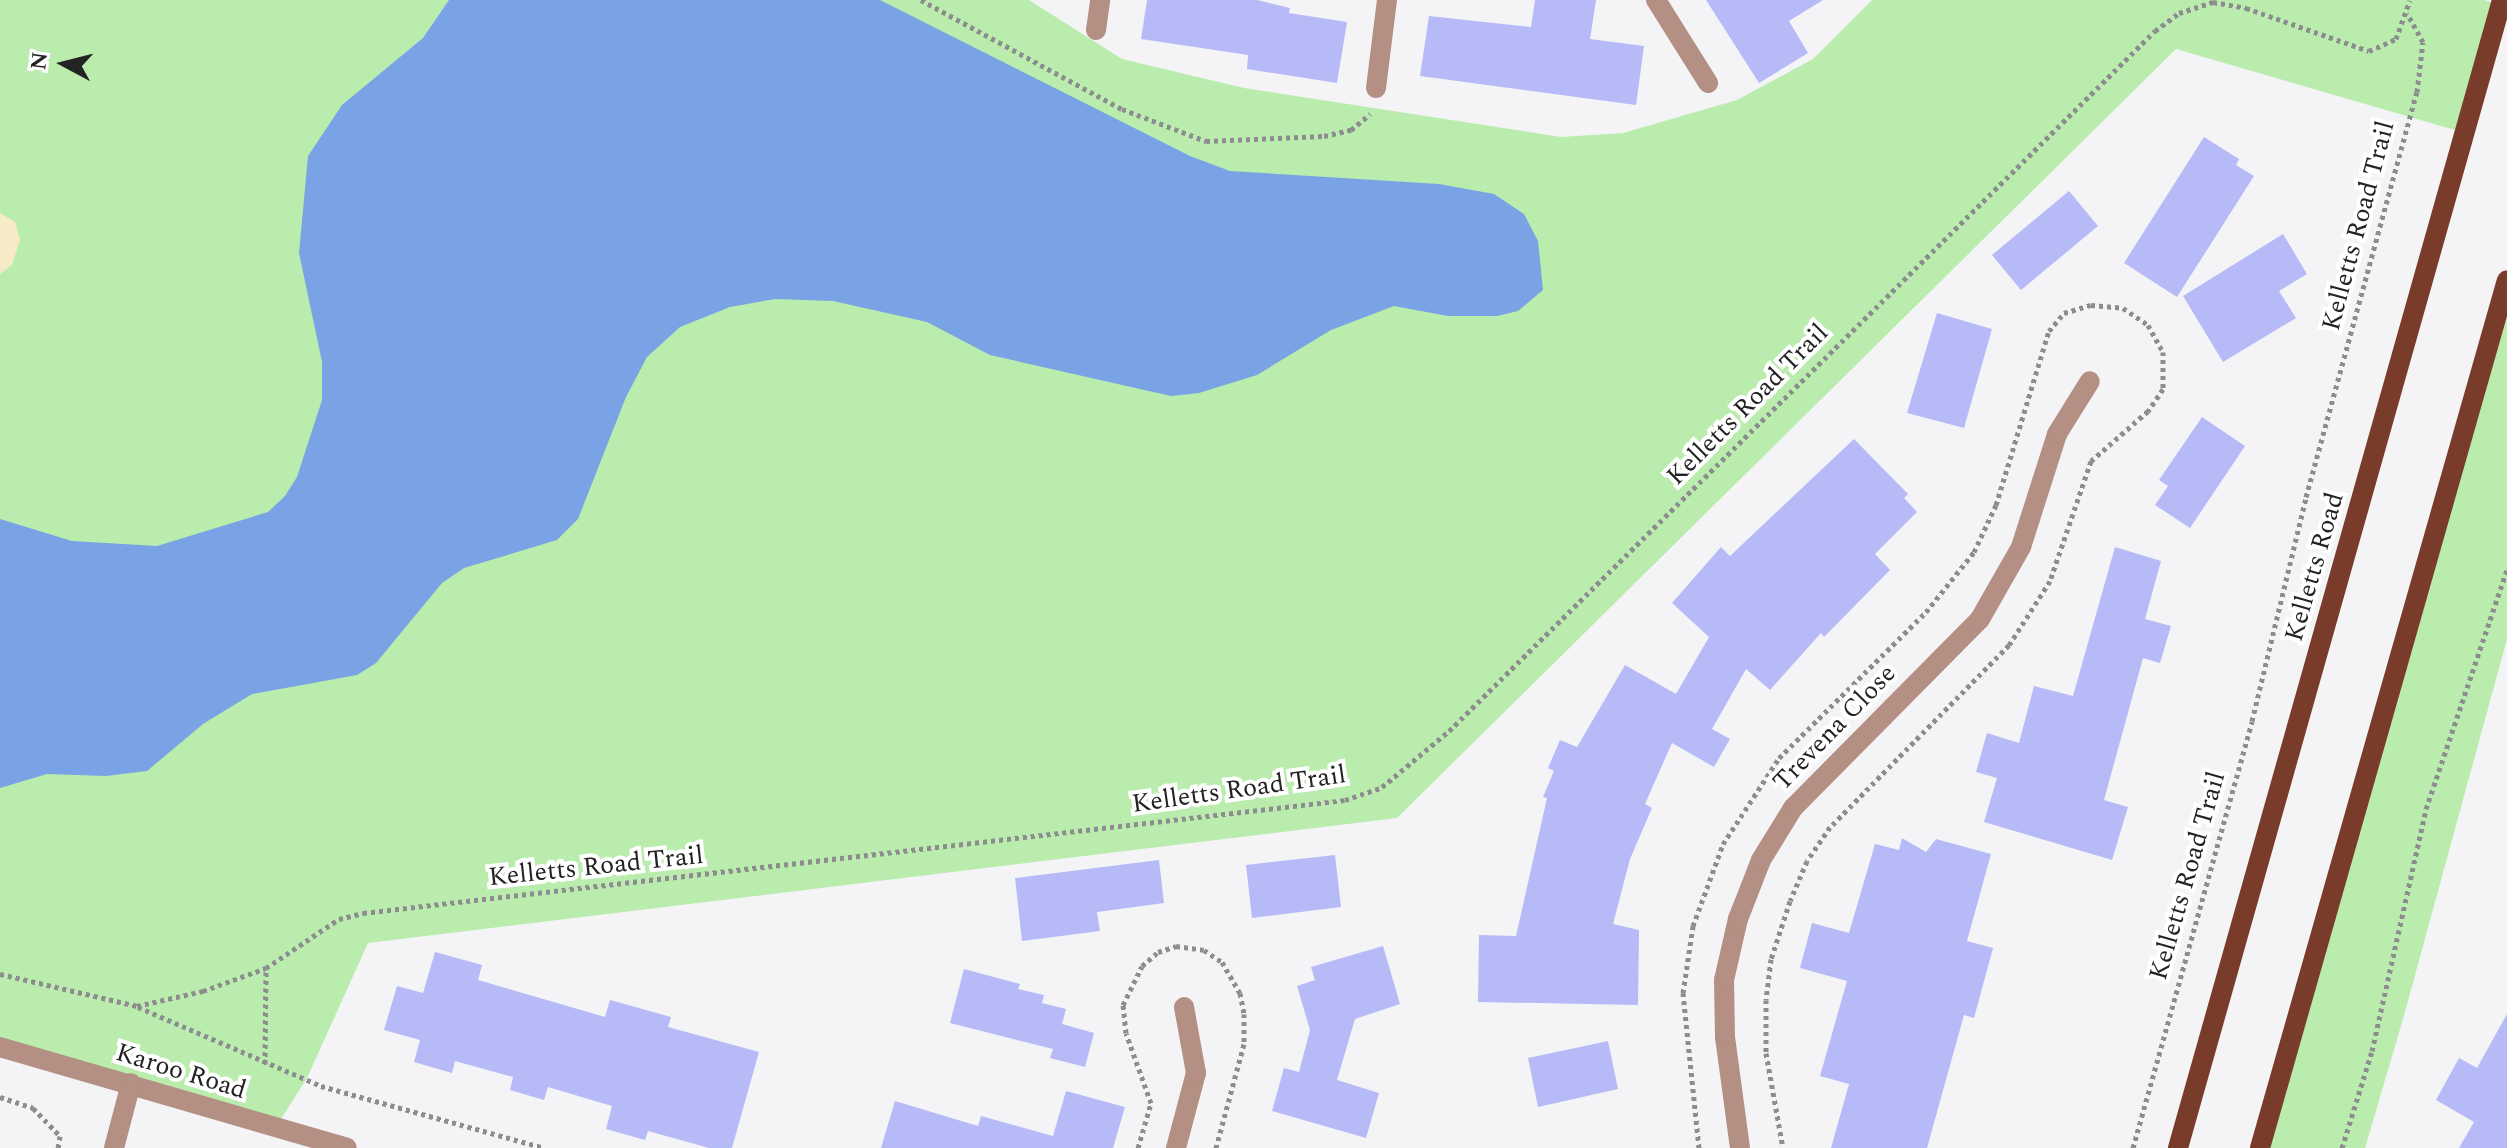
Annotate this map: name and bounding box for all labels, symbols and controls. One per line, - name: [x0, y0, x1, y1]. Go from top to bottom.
- north arrow: [24, 24, 104, 104]
- text: N: [22, 50, 57, 72]
- street label: Kelletts Road Trail: [2316, 118, 2402, 334]
- street label: Kelletts Road Trail: [1661, 318, 1835, 492]
- street label: Kelletts Road: [2279, 489, 2351, 645]
- street label: Trevena Close: [1767, 658, 1903, 798]
- street label: Kelletts Road Trail: [1130, 760, 1348, 820]
- street label: Kelletts Road Trail: [2143, 768, 2233, 984]
- street label: Kelletts Road Trail: [487, 840, 705, 894]
- street label: Karoo Road: [112, 1037, 250, 1107]

